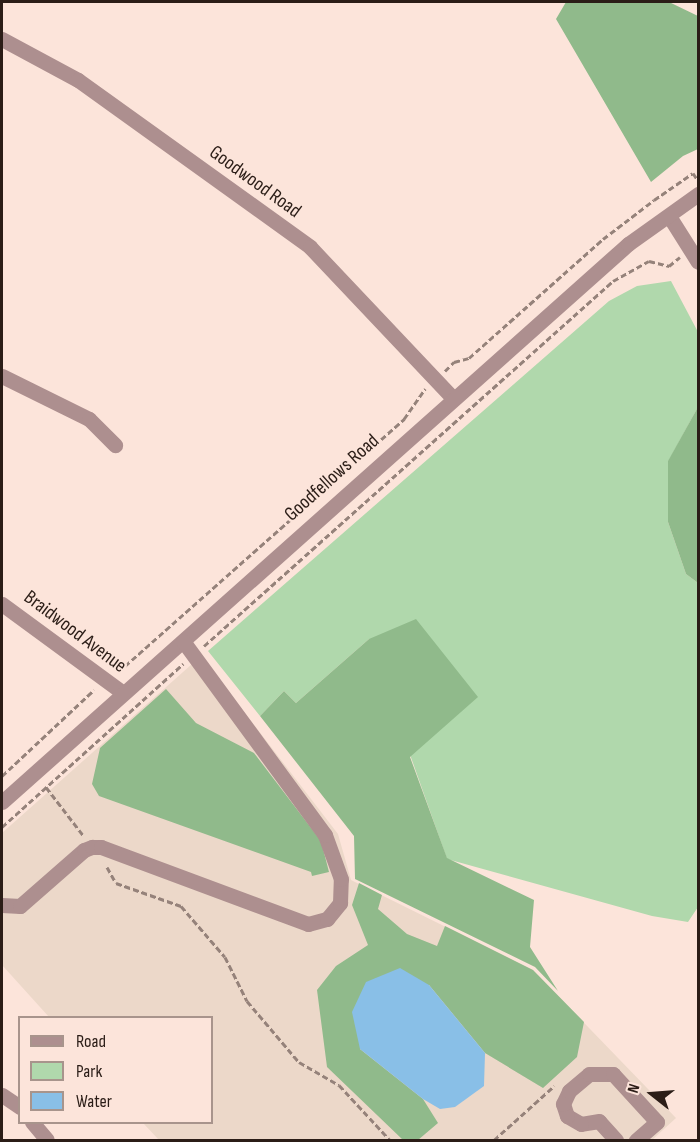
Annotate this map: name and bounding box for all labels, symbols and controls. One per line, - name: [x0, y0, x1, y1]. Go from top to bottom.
- street label: Goodwood Road: [204, 141, 306, 223]
- street label: Goodfellows Road: [280, 429, 384, 527]
- street label: Braidwood Avenue: [19, 586, 131, 678]
- legend: [18, 1016, 213, 1124]
- text: Road: [76, 1031, 106, 1052]
- text: Park: [76, 1061, 102, 1082]
- north arrow: [622, 1064, 682, 1124]
- text: N: [624, 1082, 645, 1095]
- text: Water: [76, 1091, 112, 1112]

